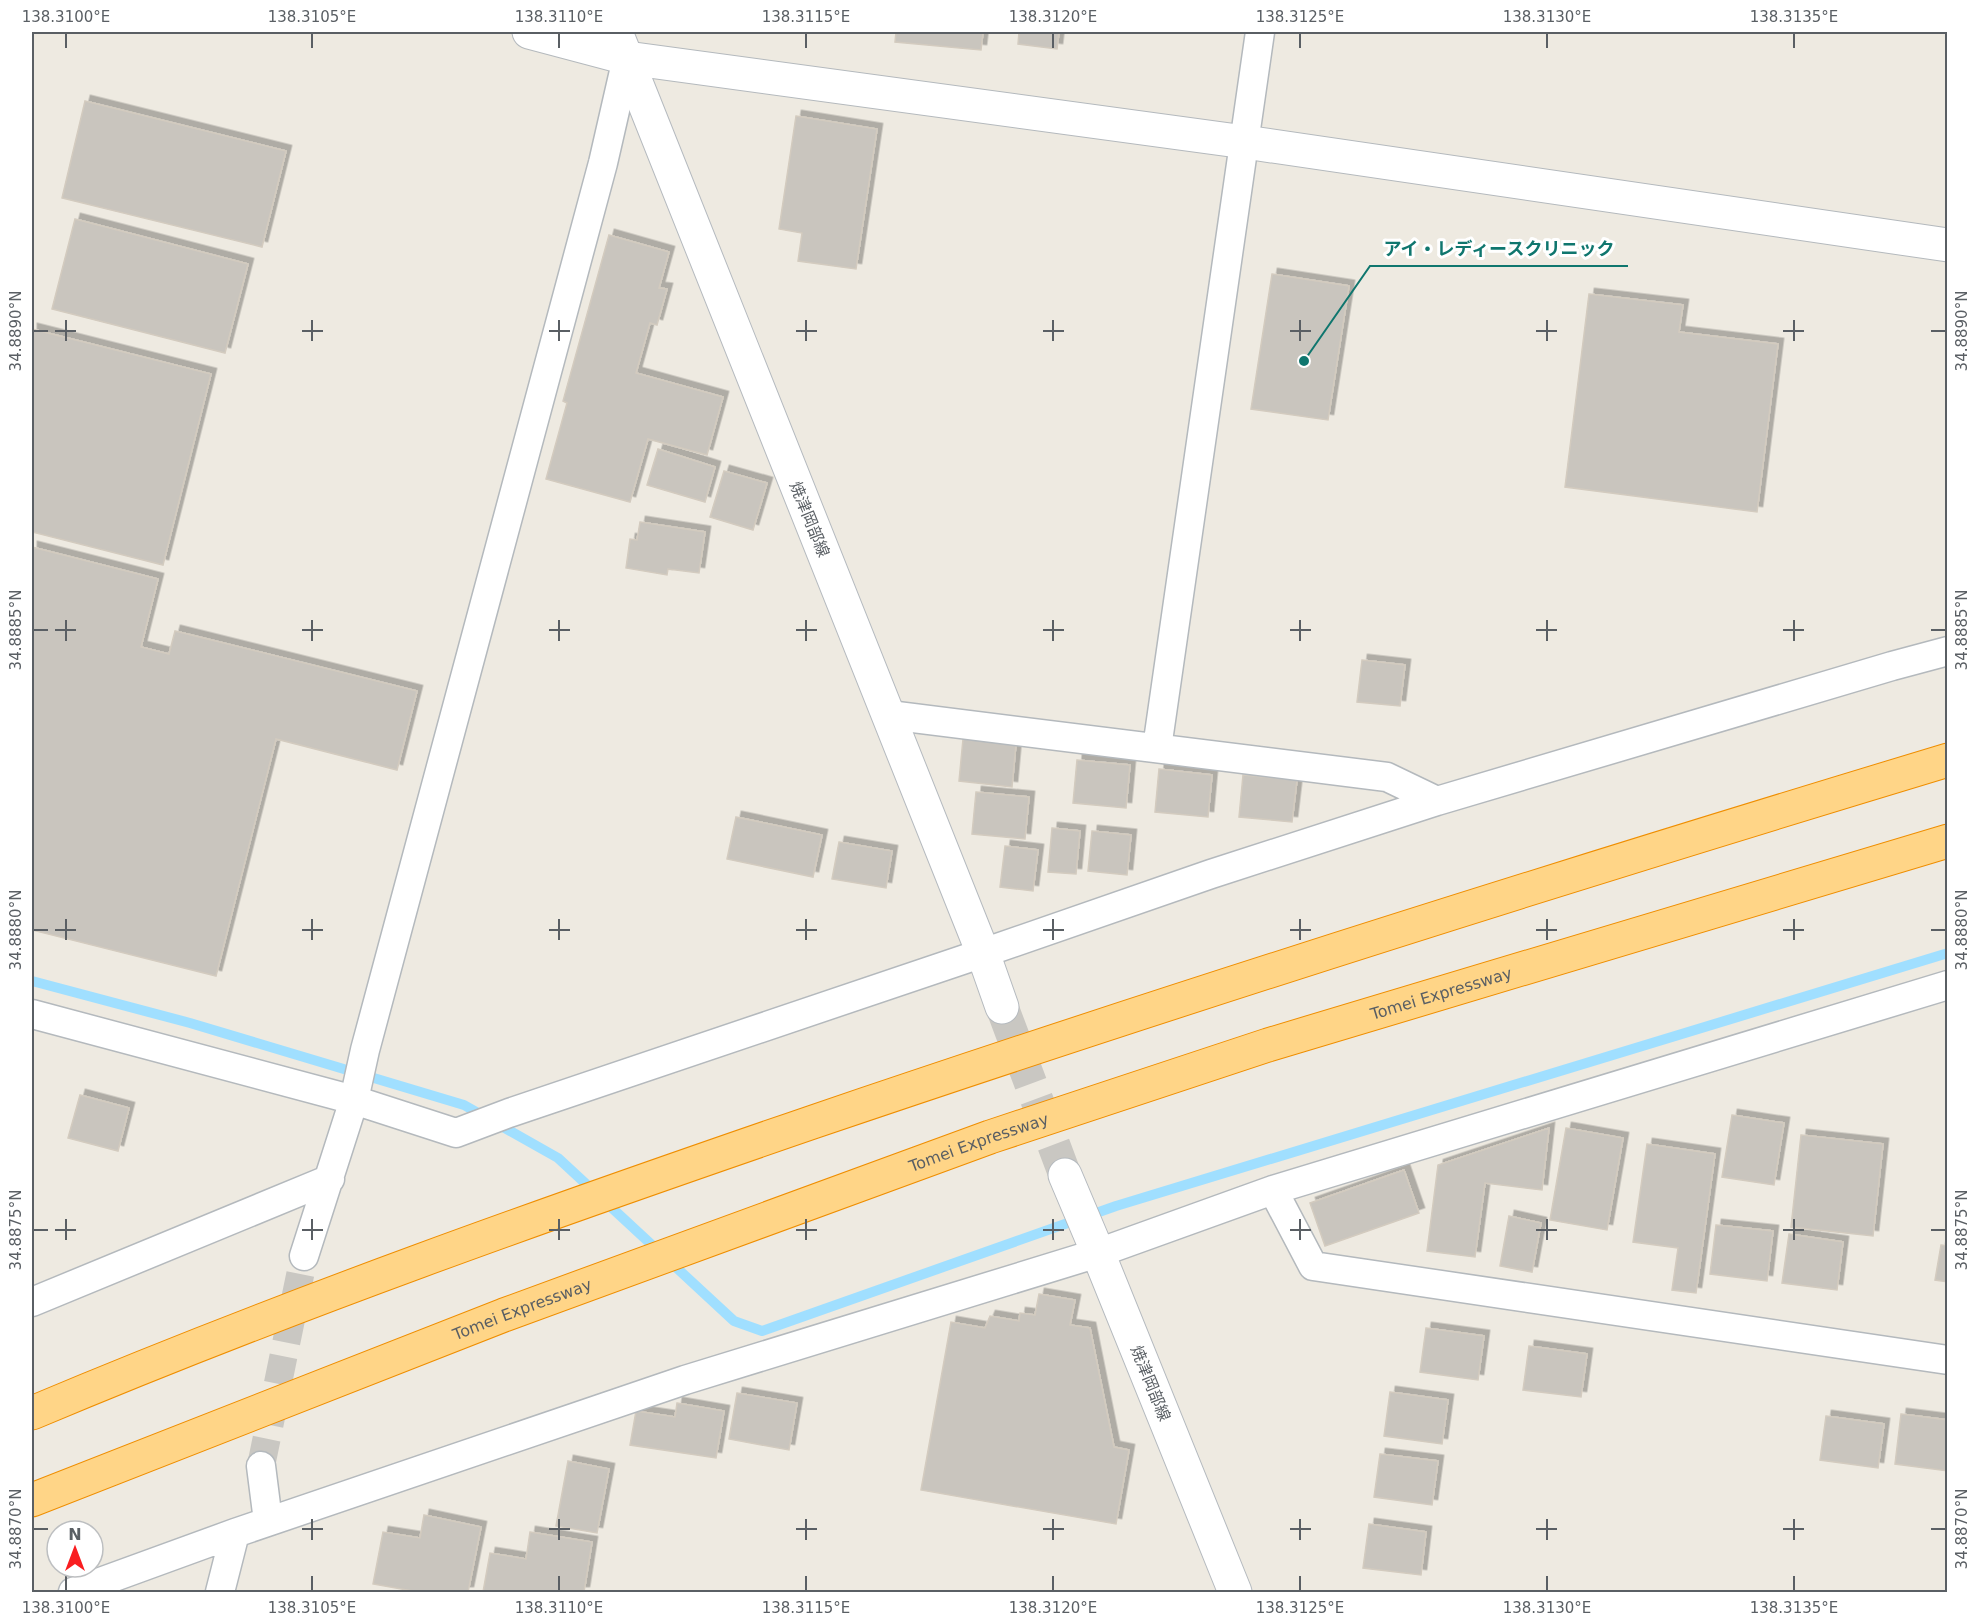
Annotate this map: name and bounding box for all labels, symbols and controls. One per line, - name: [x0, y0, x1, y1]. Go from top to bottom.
- text: 138.3100°E: [22, 8, 110, 26]
- text: 138.3105°E: [268, 8, 356, 26]
- text: 138.3110°E: [515, 8, 603, 26]
- text: 138.3115°E: [762, 8, 850, 26]
- text: 138.3120°E: [1009, 8, 1097, 26]
- text: 138.3125°E: [1256, 8, 1344, 26]
- text: 138.3130°E: [1503, 8, 1591, 26]
- text: 138.3135°E: [1750, 8, 1838, 26]
- callout: アイ・レディースクリニック: [1370, 230, 1628, 266]
- text: アイ・レディースクリニック: [1384, 238, 1614, 259]
- text: 34.8890°N: [7, 291, 25, 371]
- text: 34.8890°N: [1953, 291, 1971, 371]
- street label: 焼津岡部線: [786, 479, 833, 560]
- text: 34.8885°N: [7, 590, 25, 670]
- text: 34.8885°N: [1953, 590, 1971, 670]
- text: 34.8880°N: [7, 890, 25, 970]
- text: 34.8880°N: [1953, 890, 1971, 970]
- street label: Tomei Expressway: [1367, 963, 1514, 1024]
- street label: Tomei Expressway: [905, 1109, 1051, 1176]
- text: 34.8875°N: [7, 1190, 25, 1270]
- text: 34.8875°N: [1953, 1190, 1971, 1270]
- street label: Tomei Expressway: [449, 1275, 594, 1344]
- street label: 焼津岡部線: [1127, 1343, 1174, 1424]
- text: 34.8870°N: [7, 1489, 25, 1569]
- text: 34.8870°N: [1953, 1489, 1971, 1569]
- north arrow: [45, 1519, 105, 1579]
- text: N: [68, 1525, 82, 1544]
- text: 138.3100°E: [22, 1599, 110, 1617]
- text: 138.3105°E: [268, 1599, 356, 1617]
- text: 138.3110°E: [515, 1599, 603, 1617]
- text: 138.3115°E: [762, 1599, 850, 1617]
- text: 138.3120°E: [1009, 1599, 1097, 1617]
- text: 138.3125°E: [1256, 1599, 1344, 1617]
- text: 138.3130°E: [1503, 1599, 1591, 1617]
- text: 138.3135°E: [1750, 1599, 1838, 1617]

